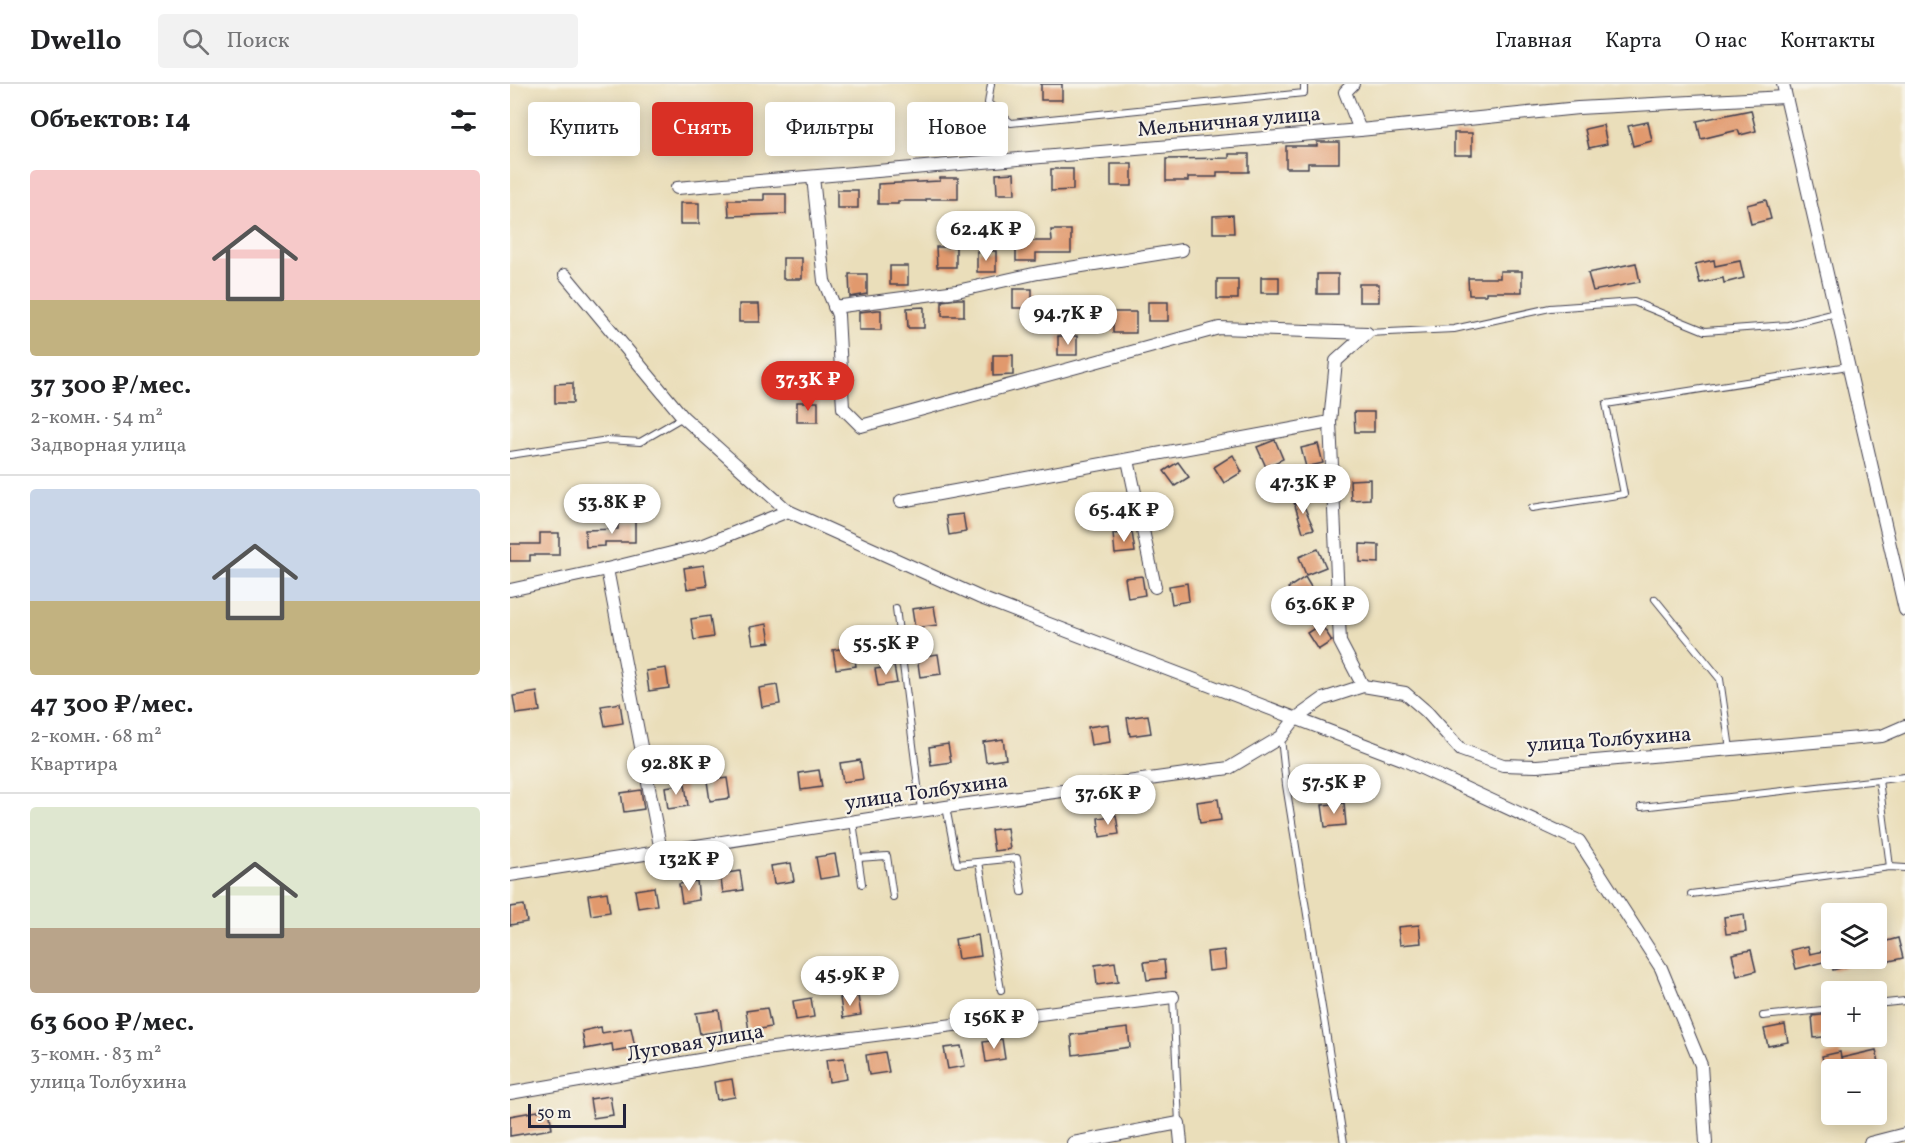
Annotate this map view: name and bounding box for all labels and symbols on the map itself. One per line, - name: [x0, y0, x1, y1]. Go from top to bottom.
- street label: Мельничная улица: [1136, 100, 1322, 145]
- pin: 62.4K ₽: [931, 211, 1041, 262]
- pin: 94.7K ₽: [1013, 295, 1123, 346]
- pin: 37.3K ₽: [753, 361, 863, 412]
- pin: 47.3K ₽: [1248, 464, 1358, 515]
- pin: 53.8K ₽: [557, 484, 667, 535]
- pin: 65.4K ₽: [1069, 492, 1179, 543]
- pin: 63.6K ₽: [1265, 586, 1375, 637]
- pin: 55.5K ₽: [831, 625, 941, 676]
- street label: улица Толбухина: [1526, 720, 1692, 761]
- pin: 92.8K ₽: [621, 745, 731, 796]
- pin: 57.5K ₽: [1279, 764, 1389, 815]
- street label: улица Толбухина: [843, 767, 1010, 818]
- pin: 37.6K ₽: [1053, 775, 1163, 826]
- pin: 132K ₽: [640, 841, 738, 892]
- pin: 45.9K ₽: [795, 956, 905, 1007]
- pin: 156K ₽: [945, 999, 1043, 1050]
- street label: Луговая улица: [624, 1017, 766, 1070]
- scale bar: [528, 1101, 626, 1128]

